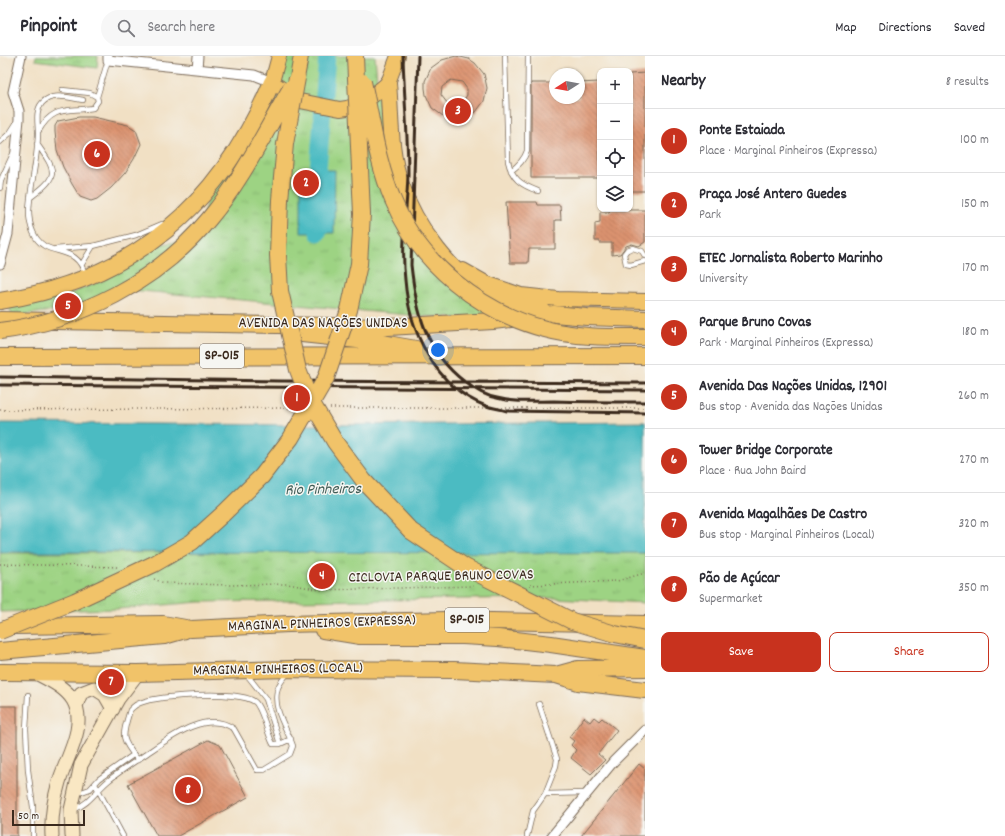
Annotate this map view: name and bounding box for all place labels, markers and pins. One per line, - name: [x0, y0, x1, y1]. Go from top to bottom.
- pin: 3: [445, 96, 471, 126]
- pin: 6: [84, 139, 110, 169]
- pin: 2: [293, 168, 319, 198]
- pin: 5: [55, 291, 81, 321]
- pin: 1: [284, 383, 310, 413]
- pin: 4: [309, 561, 335, 591]
- pin: 7: [98, 667, 124, 697]
- pin: 8: [175, 775, 201, 805]

